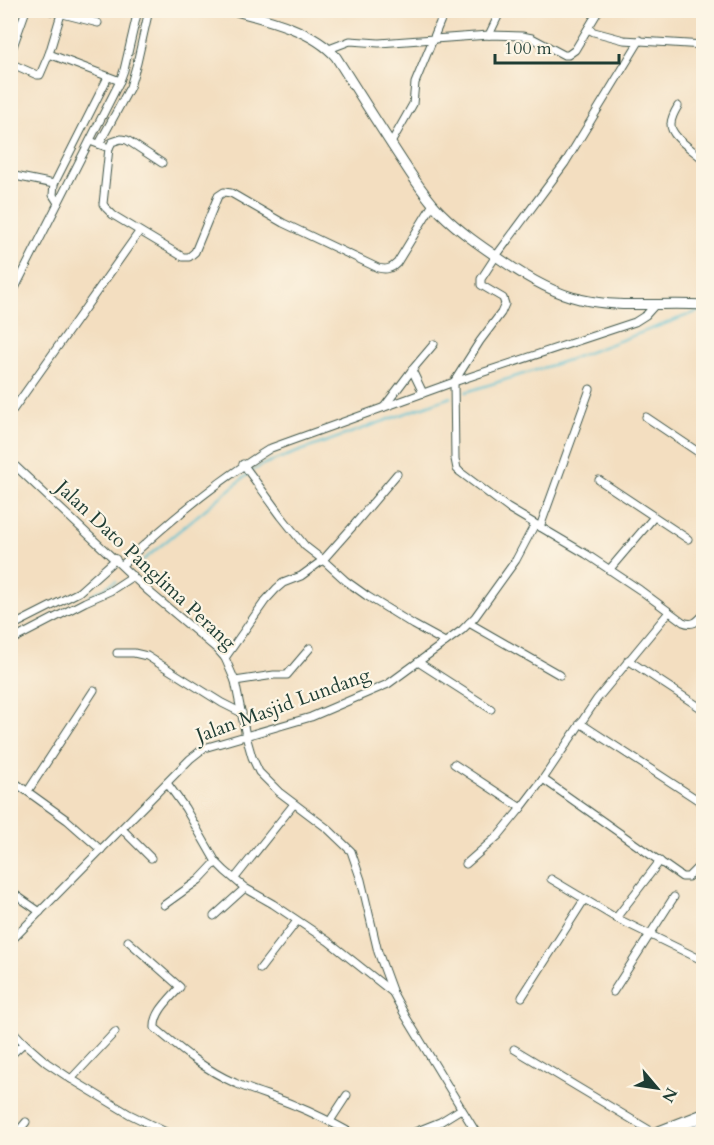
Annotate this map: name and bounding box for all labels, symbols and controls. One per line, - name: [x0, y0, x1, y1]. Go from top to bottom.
- scale bar: [495, 27, 620, 65]
- text: 100 m: [504, 36, 552, 61]
- street label: Jalan Dato Panglima Perang: [48, 472, 243, 656]
- street label: Jalan Masjid Lundang: [189, 661, 375, 750]
- north arrow: [627, 1058, 687, 1118]
- text: N: [656, 1083, 682, 1106]

